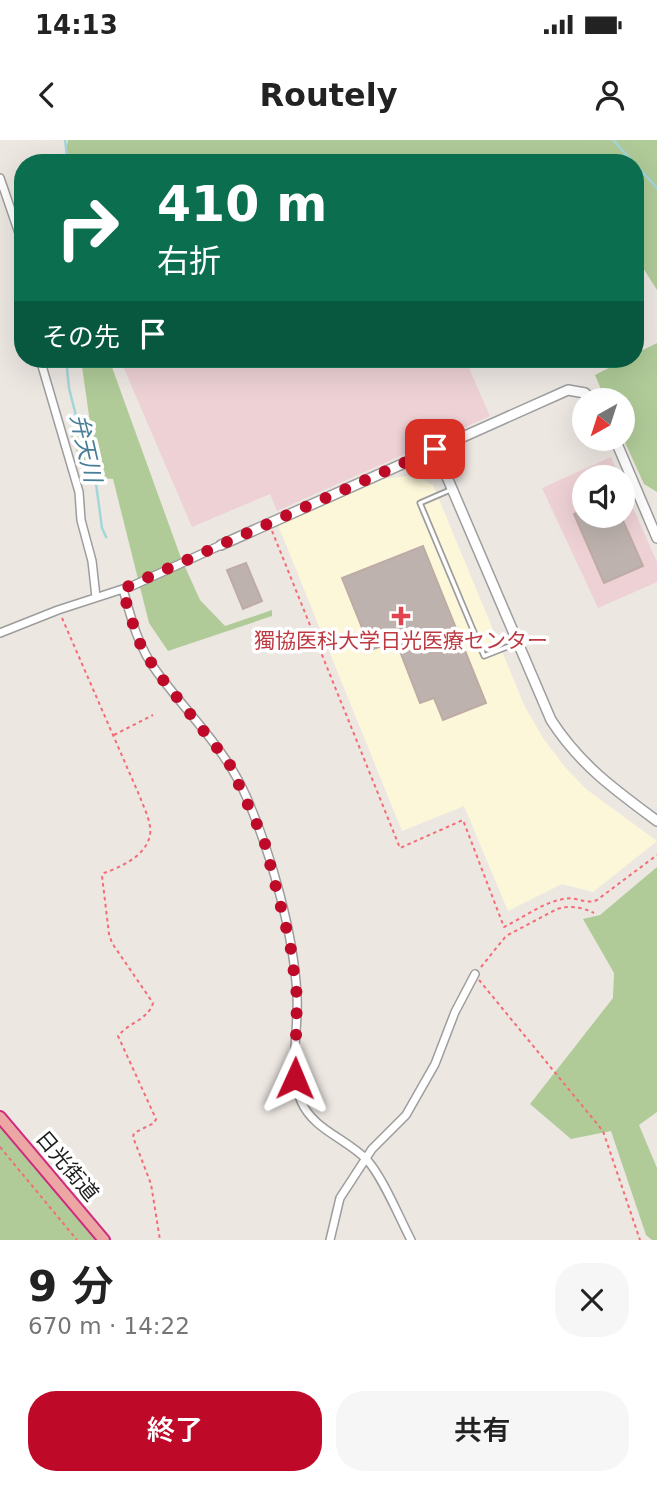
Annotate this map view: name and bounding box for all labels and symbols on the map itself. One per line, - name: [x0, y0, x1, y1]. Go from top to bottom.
- north arrow: [572, 388, 635, 452]
- water label: 弁天川: [66, 411, 107, 487]
- pin: [405, 419, 465, 479]
- marker: 獨協医科大学日光医療センター: [391, 606, 411, 626]
- place label: 獨協医科大学日光医療センター: [254, 629, 548, 653]
- position arrow: [258, 1041, 332, 1115]
- street label: 日光街道: [31, 1126, 103, 1206]

